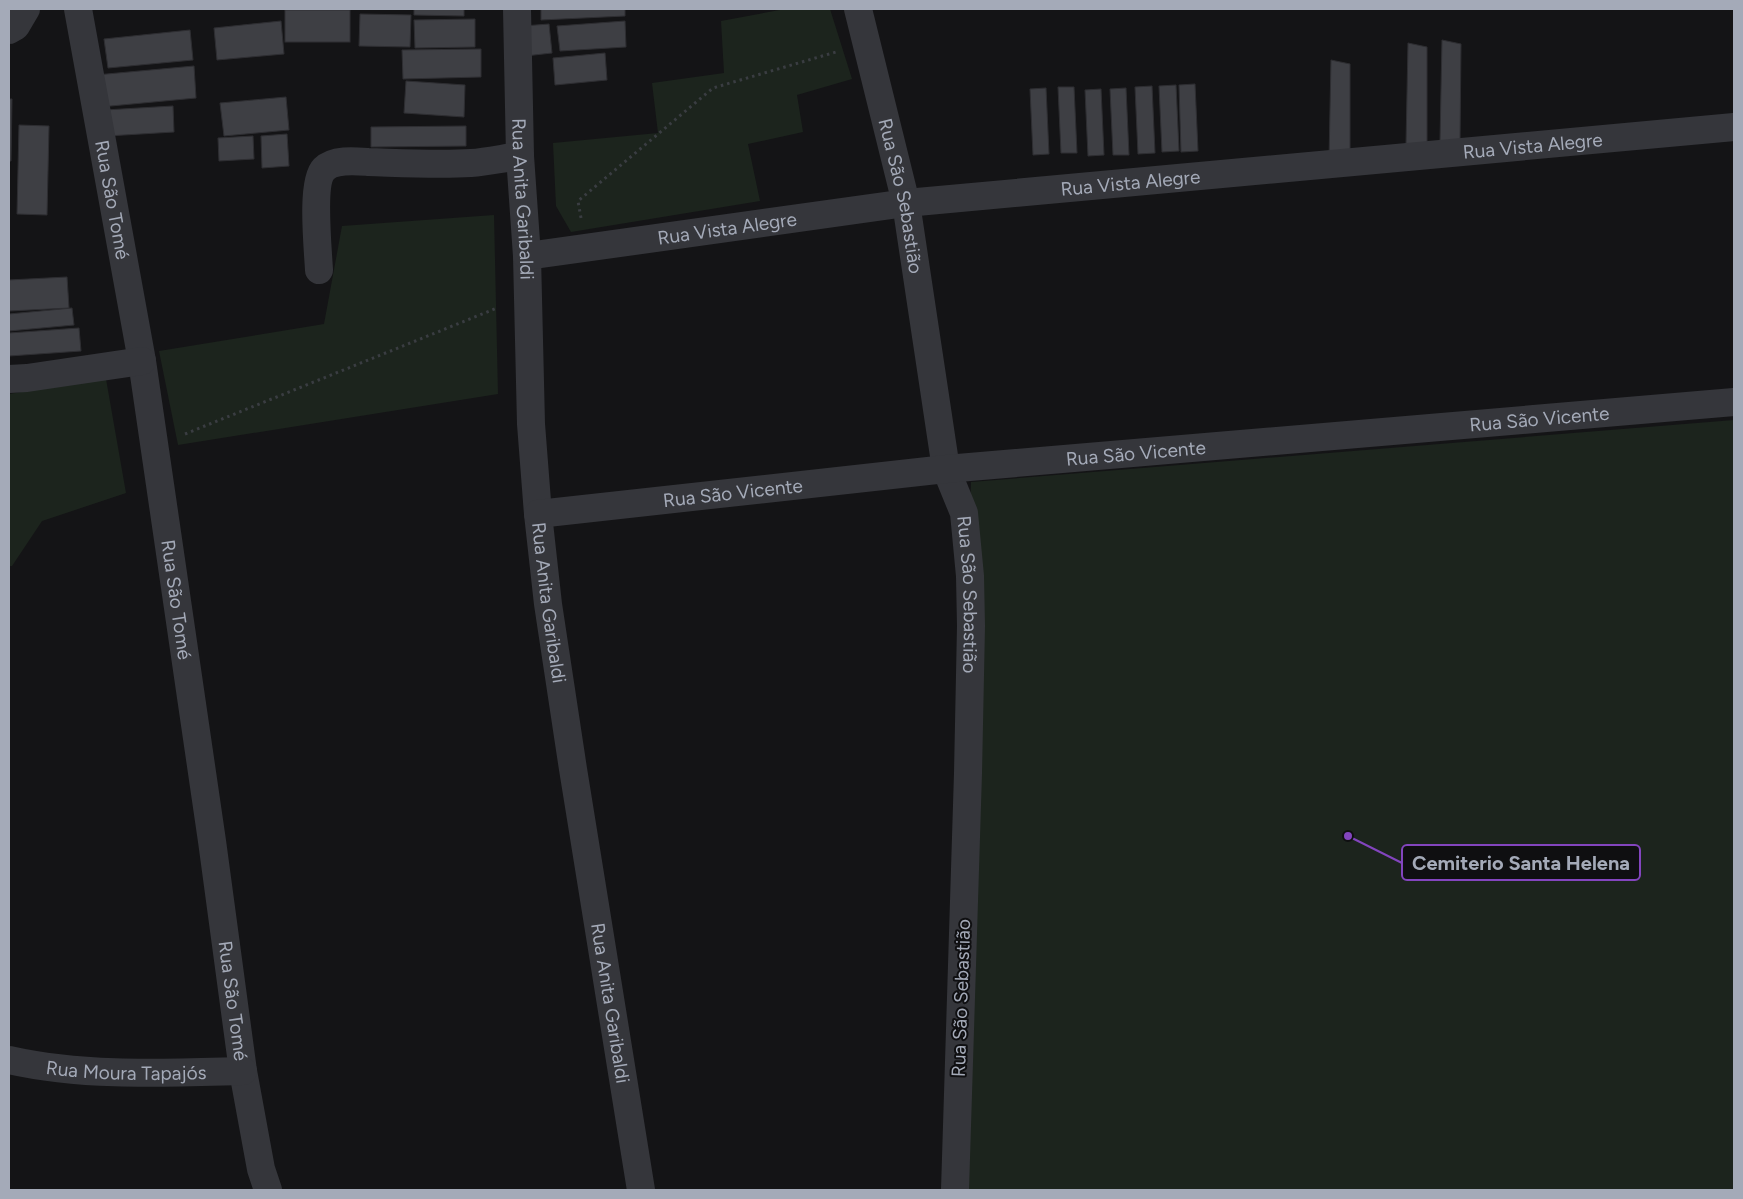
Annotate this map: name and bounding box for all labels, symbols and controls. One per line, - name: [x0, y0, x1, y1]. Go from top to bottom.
- street label: Rua São Sebastião: [874, 116, 928, 275]
- street label: Rua Anita Garibaldi: [508, 118, 539, 280]
- street label: Rua Vista Alegre: [1462, 128, 1604, 163]
- street label: Rua São Tomé: [91, 138, 135, 261]
- street label: Rua Vista Alegre: [1059, 165, 1201, 200]
- street label: Rua Vista Alegre: [656, 207, 798, 249]
- street label: Rua São Vicente: [1468, 401, 1610, 436]
- street label: Rua São Vicente: [1065, 435, 1207, 470]
- street label: Rua São Vicente: [662, 473, 804, 512]
- street label: Rua São Sebastião: [953, 514, 983, 674]
- street label: Rua Anita Garibaldi: [527, 521, 571, 685]
- street label: Rua São Tomé: [157, 538, 197, 661]
- callout: Cemiterio Santa Helena: [1402, 845, 1640, 880]
- text: Cemiterio Santa Helena: [1412, 851, 1630, 875]
- street label: Rua São Sebastião: [947, 919, 975, 1077]
- street label: Rua Anita Garibaldi: [587, 921, 635, 1085]
- street label: Rua São Tomé: [214, 939, 253, 1062]
- street label: Rua Moura Tapajós: [45, 1055, 207, 1084]

